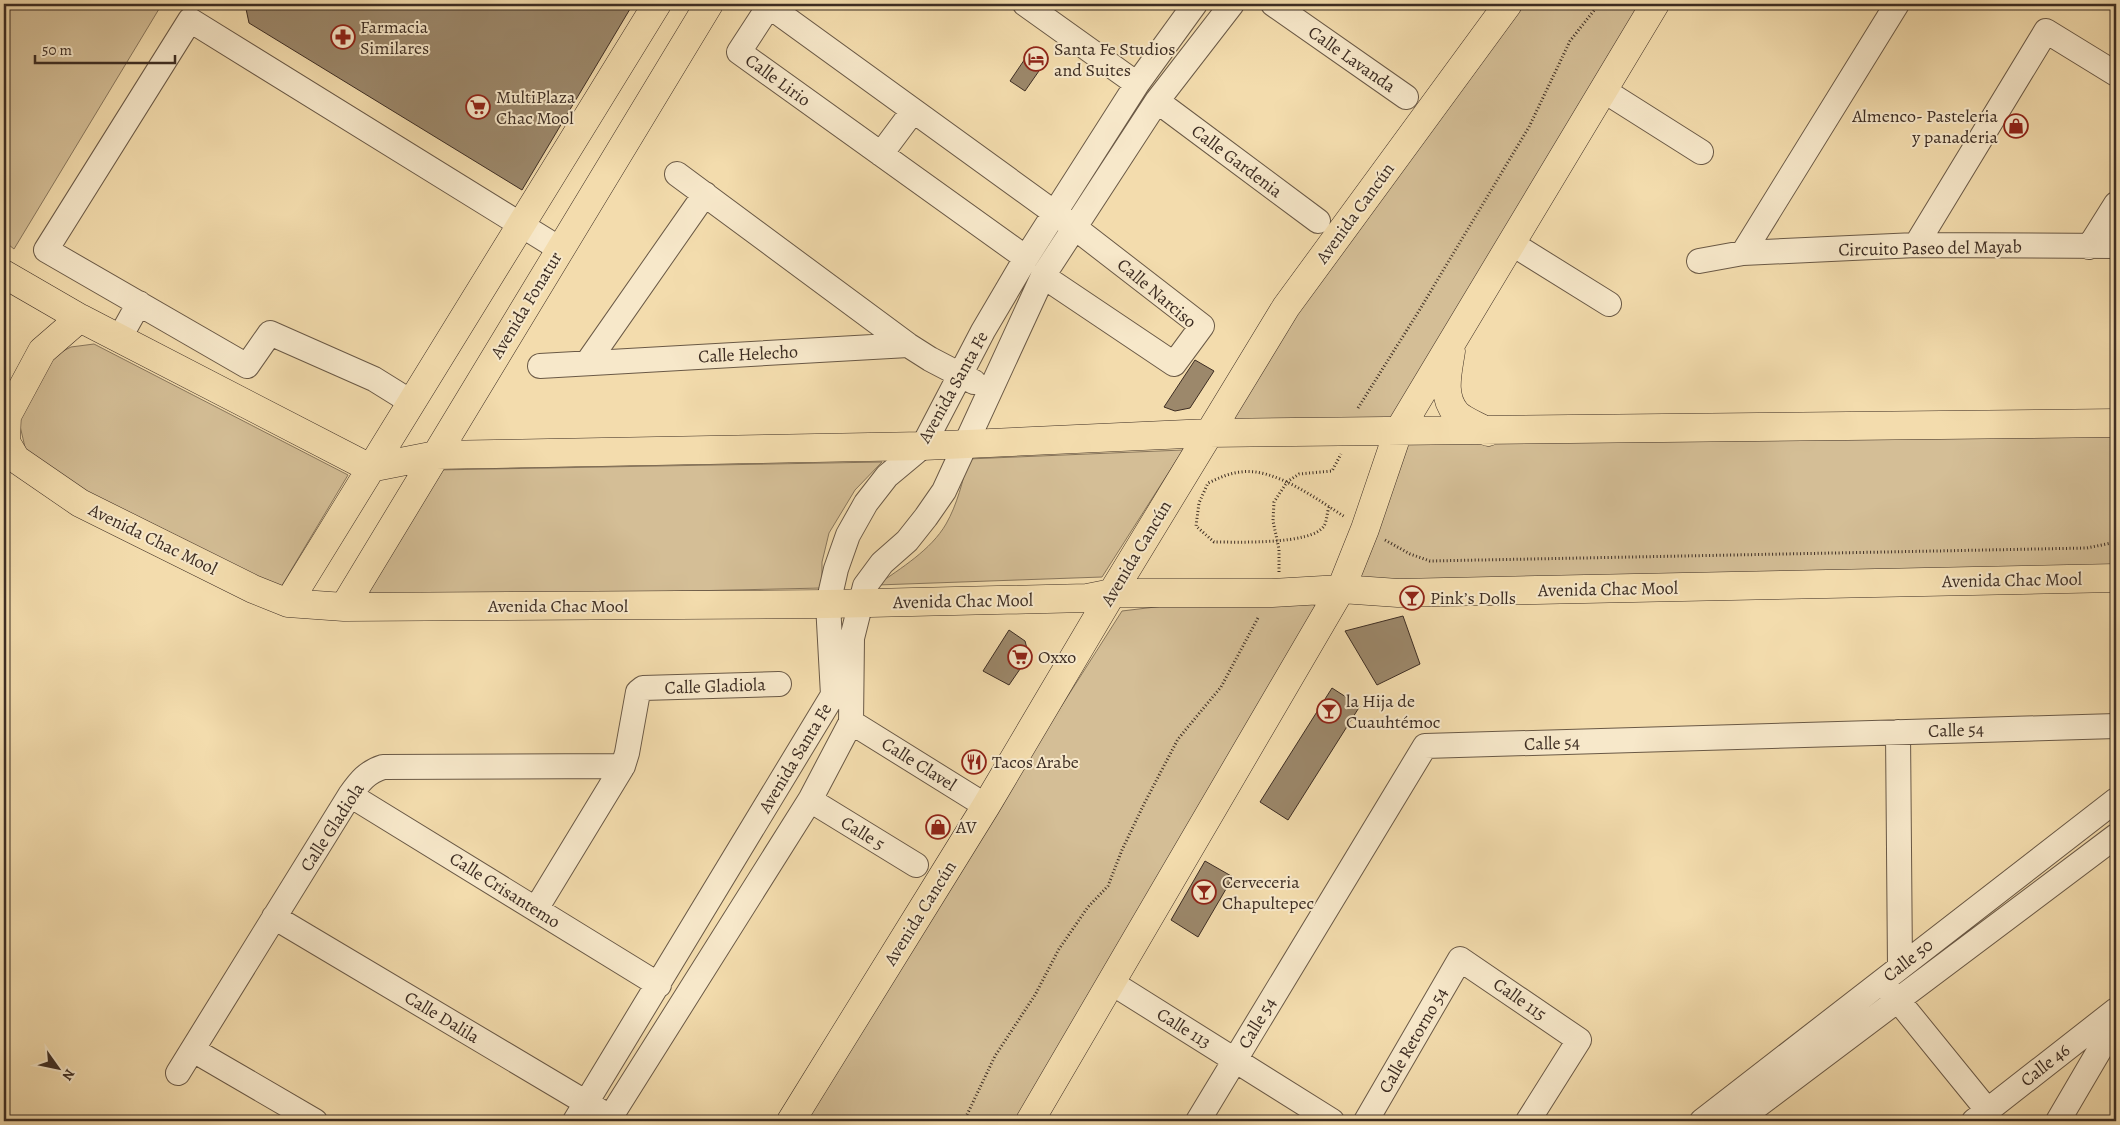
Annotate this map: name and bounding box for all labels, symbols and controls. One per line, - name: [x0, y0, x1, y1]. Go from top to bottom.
- place label: Farmacia Similares: [360, 15, 429, 60]
- street label: Calle Lavanda: [1304, 20, 1401, 98]
- pharmacy icon: Farmacia Similares: [330, 24, 356, 50]
- scale bar: [35, 32, 175, 64]
- place label: Santa Fe Studios and Suites: [1054, 37, 1176, 82]
- text: 50 m: [42, 40, 72, 60]
- hotel icon: Santa Fe Studios and Suites: [1023, 46, 1049, 72]
- street label: Calle Lirio: [741, 48, 815, 112]
- place label: MultiPlaza Chac Mool: [496, 85, 576, 130]
- supermarket icon: MultiPlaza Chac Mool: [465, 94, 491, 120]
- place label: Almenco- Pasteleria y panaderia: [1851, 104, 1999, 149]
- shop icon: Almenco- Pasteleria y panaderia: [2003, 113, 2029, 139]
- street label: Calle Gardenia: [1187, 119, 1288, 203]
- street label: Avenida Cancún: [1310, 158, 1400, 269]
- street label: Circuito Paseo del Mayab: [1838, 234, 2022, 262]
- street label: Avenida Fonatur: [484, 247, 567, 364]
- street label: Calle Narciso: [1112, 253, 1202, 333]
- street label: Avenida Santa Fe: [912, 327, 994, 448]
- street label: Calle Helecho: [697, 339, 799, 369]
- street label: Avenida Cancún: [1094, 496, 1177, 611]
- street label: Avenida Chac Mool: [84, 497, 222, 581]
- street label: Avenida Chac Mool: [1941, 567, 2083, 593]
- street label: Avenida Chac Mool: [1537, 576, 1679, 602]
- bar icon: Pink’s Dolls: [1399, 585, 1425, 611]
- place label: Pink’s Dolls: [1430, 586, 1516, 610]
- street label: Avenida Chac Mool: [892, 588, 1034, 614]
- street label: Avenida Chac Mool: [487, 594, 629, 618]
- supermarket icon: Oxxo: [1007, 644, 1033, 670]
- place label: Oxxo: [1038, 645, 1076, 669]
- street label: Calle Gladiola: [664, 672, 767, 700]
- place label: la Hija de Cuauhtémoc: [1346, 689, 1440, 734]
- bar icon: la Hija de Cuauhtémoc: [1316, 698, 1342, 724]
- street label: Avenida Santa Fe: [752, 699, 837, 818]
- street label: Calle 54: [1928, 717, 1984, 743]
- street label: Calle 54: [1524, 730, 1580, 756]
- street label: Calle Clavel: [877, 732, 961, 797]
- restaurant icon: Tacos Arabe: [961, 749, 987, 775]
- place label: Tacos Arabe: [992, 750, 1079, 774]
- street label: Calle Gladiola: [294, 778, 370, 876]
- street label: Calle 5: [836, 810, 890, 856]
- shop icon: AV: [925, 814, 951, 840]
- place label: AV: [955, 815, 977, 839]
- street label: Calle Crisantemo: [445, 846, 565, 934]
- street label: Avenida Cancún: [878, 856, 962, 971]
- place label: Cerveceria Chapultepec: [1222, 870, 1314, 915]
- bar icon: Cerveceria Chapultepec: [1191, 879, 1217, 905]
- street label: Calle 50: [1878, 933, 1938, 987]
- street label: Calle 115: [1488, 972, 1552, 1026]
- street label: Calle Retorno 54: [1373, 983, 1453, 1097]
- street label: Calle Dalila: [400, 985, 484, 1049]
- street label: Calle 54: [1232, 993, 1282, 1053]
- street label: Calle 113: [1152, 1002, 1216, 1054]
- street label: Calle 46: [2015, 1038, 2075, 1092]
- north arrow: [32, 1042, 82, 1092]
- text: N: [58, 1065, 79, 1084]

